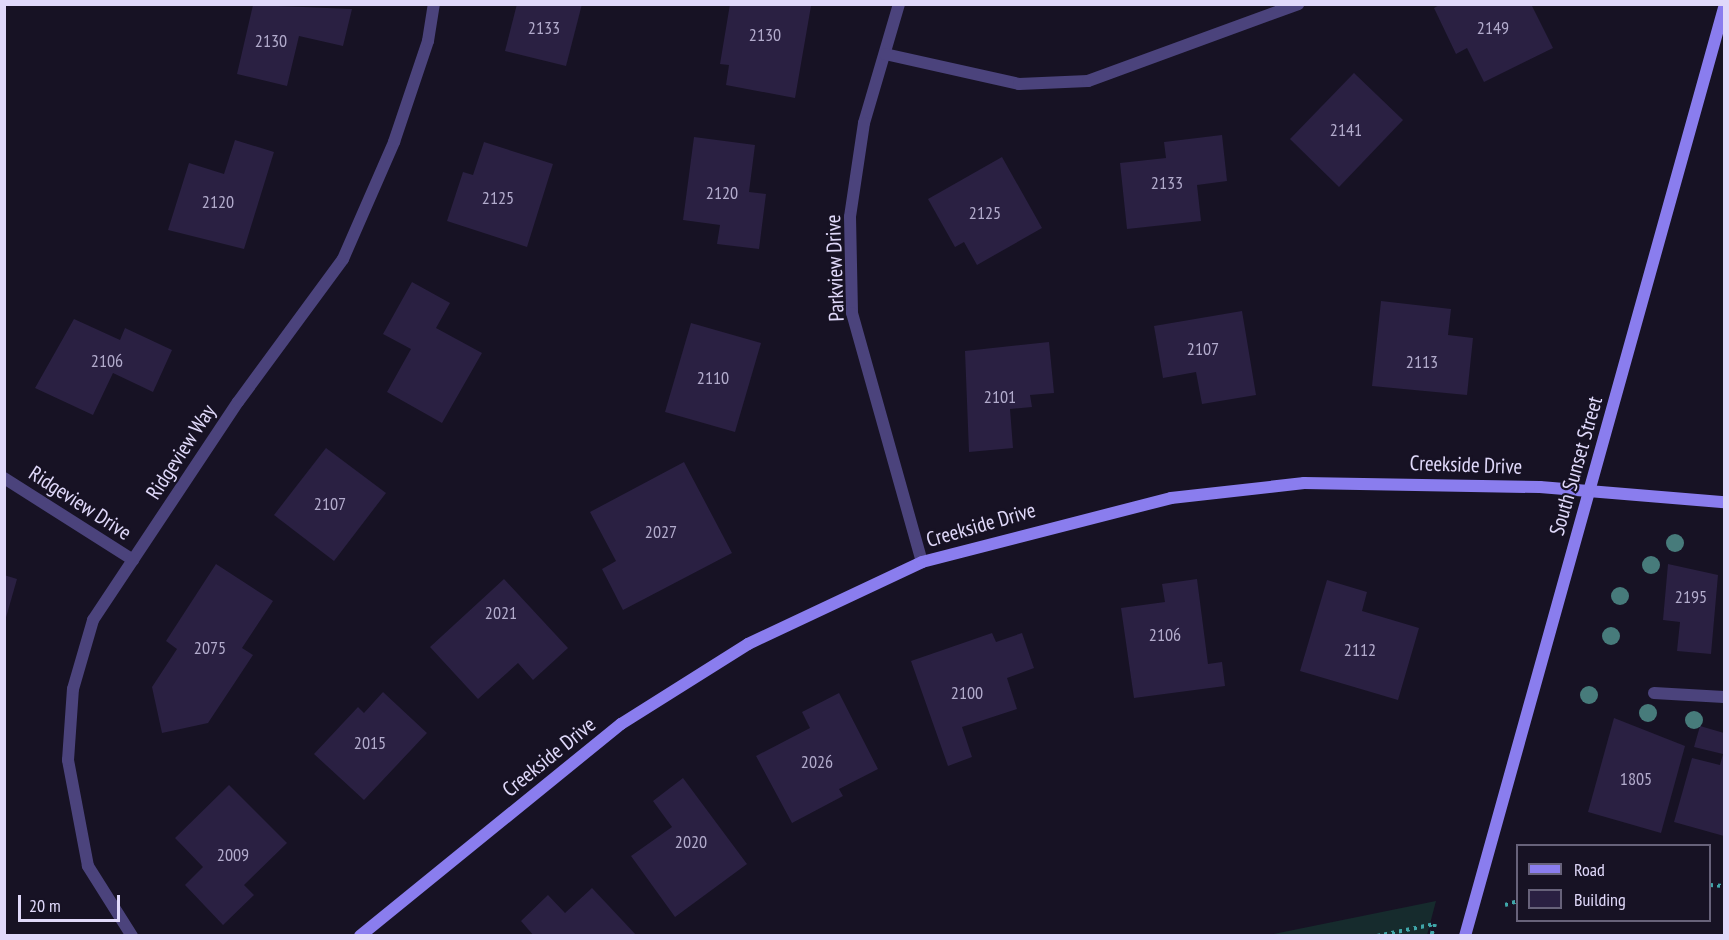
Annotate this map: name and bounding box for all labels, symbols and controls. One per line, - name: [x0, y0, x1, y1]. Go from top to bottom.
- house number: 2133: [528, 17, 560, 39]
- house number: 2149: [1477, 17, 1509, 39]
- house number: 2130: [749, 24, 781, 46]
- house number: 2130: [255, 30, 287, 52]
- house number: 2141: [1330, 119, 1362, 141]
- house number: 2133: [1151, 172, 1183, 194]
- house number: 2120: [706, 182, 738, 204]
- house number: 2125: [482, 187, 514, 209]
- house number: 2120: [202, 191, 234, 213]
- house number: 2125: [969, 202, 1001, 224]
- street label: Parkview Drive: [821, 214, 849, 322]
- house number: 2107: [1187, 338, 1219, 360]
- house number: 2106: [91, 350, 123, 372]
- house number: 2113: [1406, 351, 1438, 373]
- house number: 2110: [697, 367, 729, 389]
- house number: 2101: [984, 386, 1016, 408]
- street label: South Sunset Street: [1544, 394, 1608, 538]
- street label: Ridgeview Way: [141, 399, 221, 505]
- street label: Creekside Drive: [1409, 450, 1523, 480]
- street label: Ridgeview Drive: [24, 460, 136, 546]
- house number: 2107: [314, 493, 346, 515]
- street label: Creekside Drive: [923, 497, 1039, 553]
- house number: 2027: [645, 521, 677, 543]
- house number: 2195: [1675, 586, 1707, 608]
- house number: 2021: [485, 602, 517, 624]
- house number: 2106: [1149, 624, 1181, 646]
- house number: 2075: [194, 637, 226, 659]
- house number: 2112: [1344, 639, 1376, 661]
- house number: 2100: [951, 682, 983, 704]
- street label: Creekside Drive: [497, 712, 601, 802]
- house number: 2015: [354, 732, 386, 754]
- house number: 2026: [801, 751, 833, 773]
- house number: 1805: [1620, 768, 1652, 790]
- house number: 2020: [675, 831, 707, 853]
- house number: 2009: [217, 844, 249, 866]
- legend: [1516, 844, 1711, 922]
- text: Road: [1574, 858, 1605, 881]
- scale bar: [21, 883, 123, 921]
- text: Building: [1574, 888, 1626, 911]
- text: 20 m: [29, 894, 61, 917]

